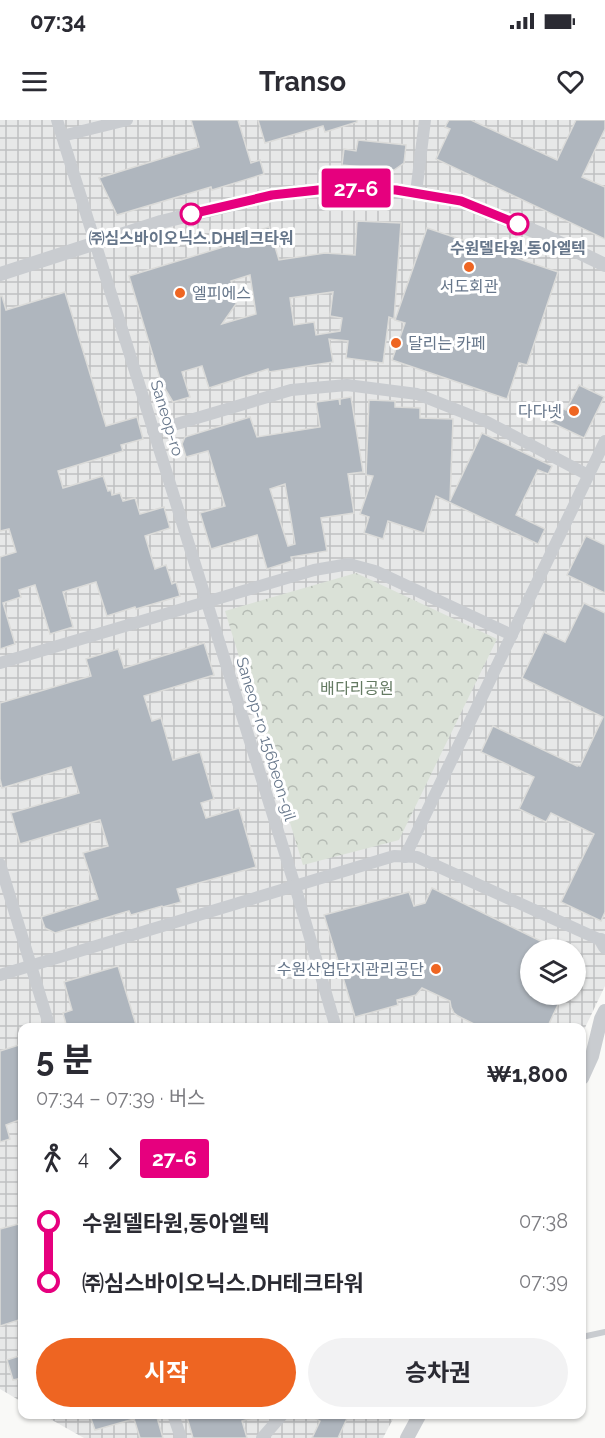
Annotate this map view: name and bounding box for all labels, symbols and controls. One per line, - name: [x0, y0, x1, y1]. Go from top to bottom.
- text: 07:34: [30, 8, 86, 34]
- icon: menu: [18, 65, 51, 98]
- icon: heart: [554, 65, 587, 98]
- text: Transo: [259, 66, 346, 97]
- line badge: 27-6: [314, 168, 398, 208]
- text: 27-6: [334, 176, 378, 201]
- marker: ㈜심스바이오닉스.DH테크타워: [180, 203, 202, 225]
- marker: 수원델타원,동아엘텍: [507, 213, 529, 235]
- place label: ㈜심스바이오닉스.DH테크타워: [89, 229, 293, 248]
- place label: 수원델타원,동아엘텍: [450, 239, 586, 258]
- marker: 서도회관: [462, 260, 476, 274]
- place label: 서도회관: [440, 277, 499, 296]
- place label: 엘피에스: [192, 284, 251, 303]
- marker: 엘피에스: [173, 286, 187, 300]
- place label: 달리는 카페: [408, 334, 486, 353]
- marker: 달리는 카페: [389, 336, 403, 350]
- street label: Saneop-ro: [146, 378, 188, 458]
- place label: 다다넷: [518, 402, 562, 421]
- marker: 다다넷: [567, 404, 581, 418]
- street label: Saneop-ro 156beon-gil: [232, 655, 300, 824]
- park label: 배다리공원: [320, 679, 394, 698]
- map controls: [520, 939, 586, 1005]
- button: layers: [520, 939, 586, 1005]
- place label: 수원산업단지관리공단: [277, 960, 424, 979]
- marker: 수원산업단지관리공단: [429, 962, 443, 976]
- text: 5 분: [36, 1040, 93, 1079]
- text: ₩1,800: [486, 1061, 568, 1087]
- text: 07:34 – 07:39 · 버스: [36, 1086, 206, 1110]
- icon: walk: [36, 1142, 69, 1175]
- icon: forward: [98, 1142, 131, 1175]
- text: 4: [78, 1146, 89, 1170]
- text: 27-6: [152, 1146, 197, 1171]
- text: 07:38: [519, 1209, 568, 1233]
- text: 수원델타원,동아엘텍: [82, 1210, 269, 1236]
- text: 07:39: [519, 1269, 568, 1293]
- text: ㈜심스바이오닉스.DH테크타워: [82, 1270, 364, 1296]
- button: 시작: [36, 1338, 296, 1407]
- button: 승차권: [308, 1338, 568, 1407]

